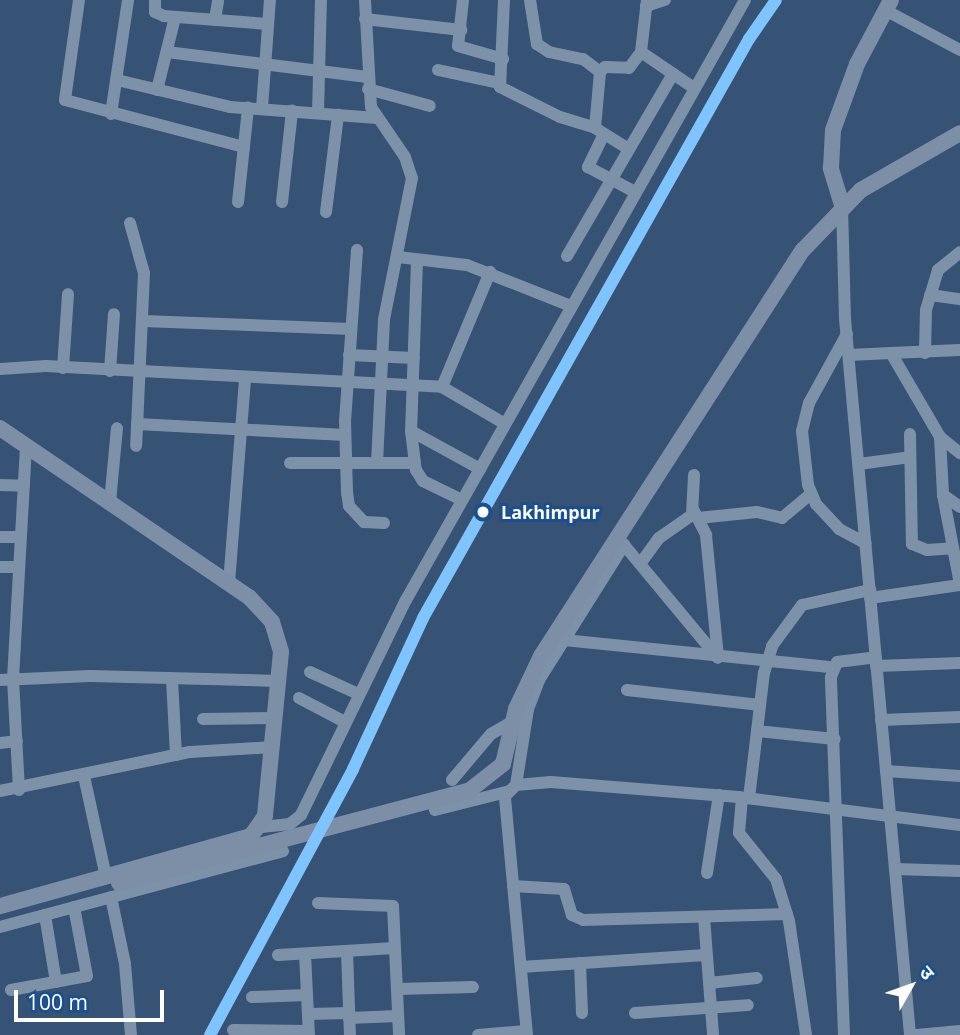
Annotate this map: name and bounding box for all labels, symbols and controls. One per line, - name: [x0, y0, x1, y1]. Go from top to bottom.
- marker: Lakhimpur: [471, 500, 495, 524]
- place label: Lakhimpur: [501, 501, 600, 523]
- north arrow: [876, 951, 946, 1021]
- text: उ: [914, 960, 941, 985]
- scale bar: [18, 976, 168, 1020]
- text: 100 m: [27, 988, 88, 1016]

